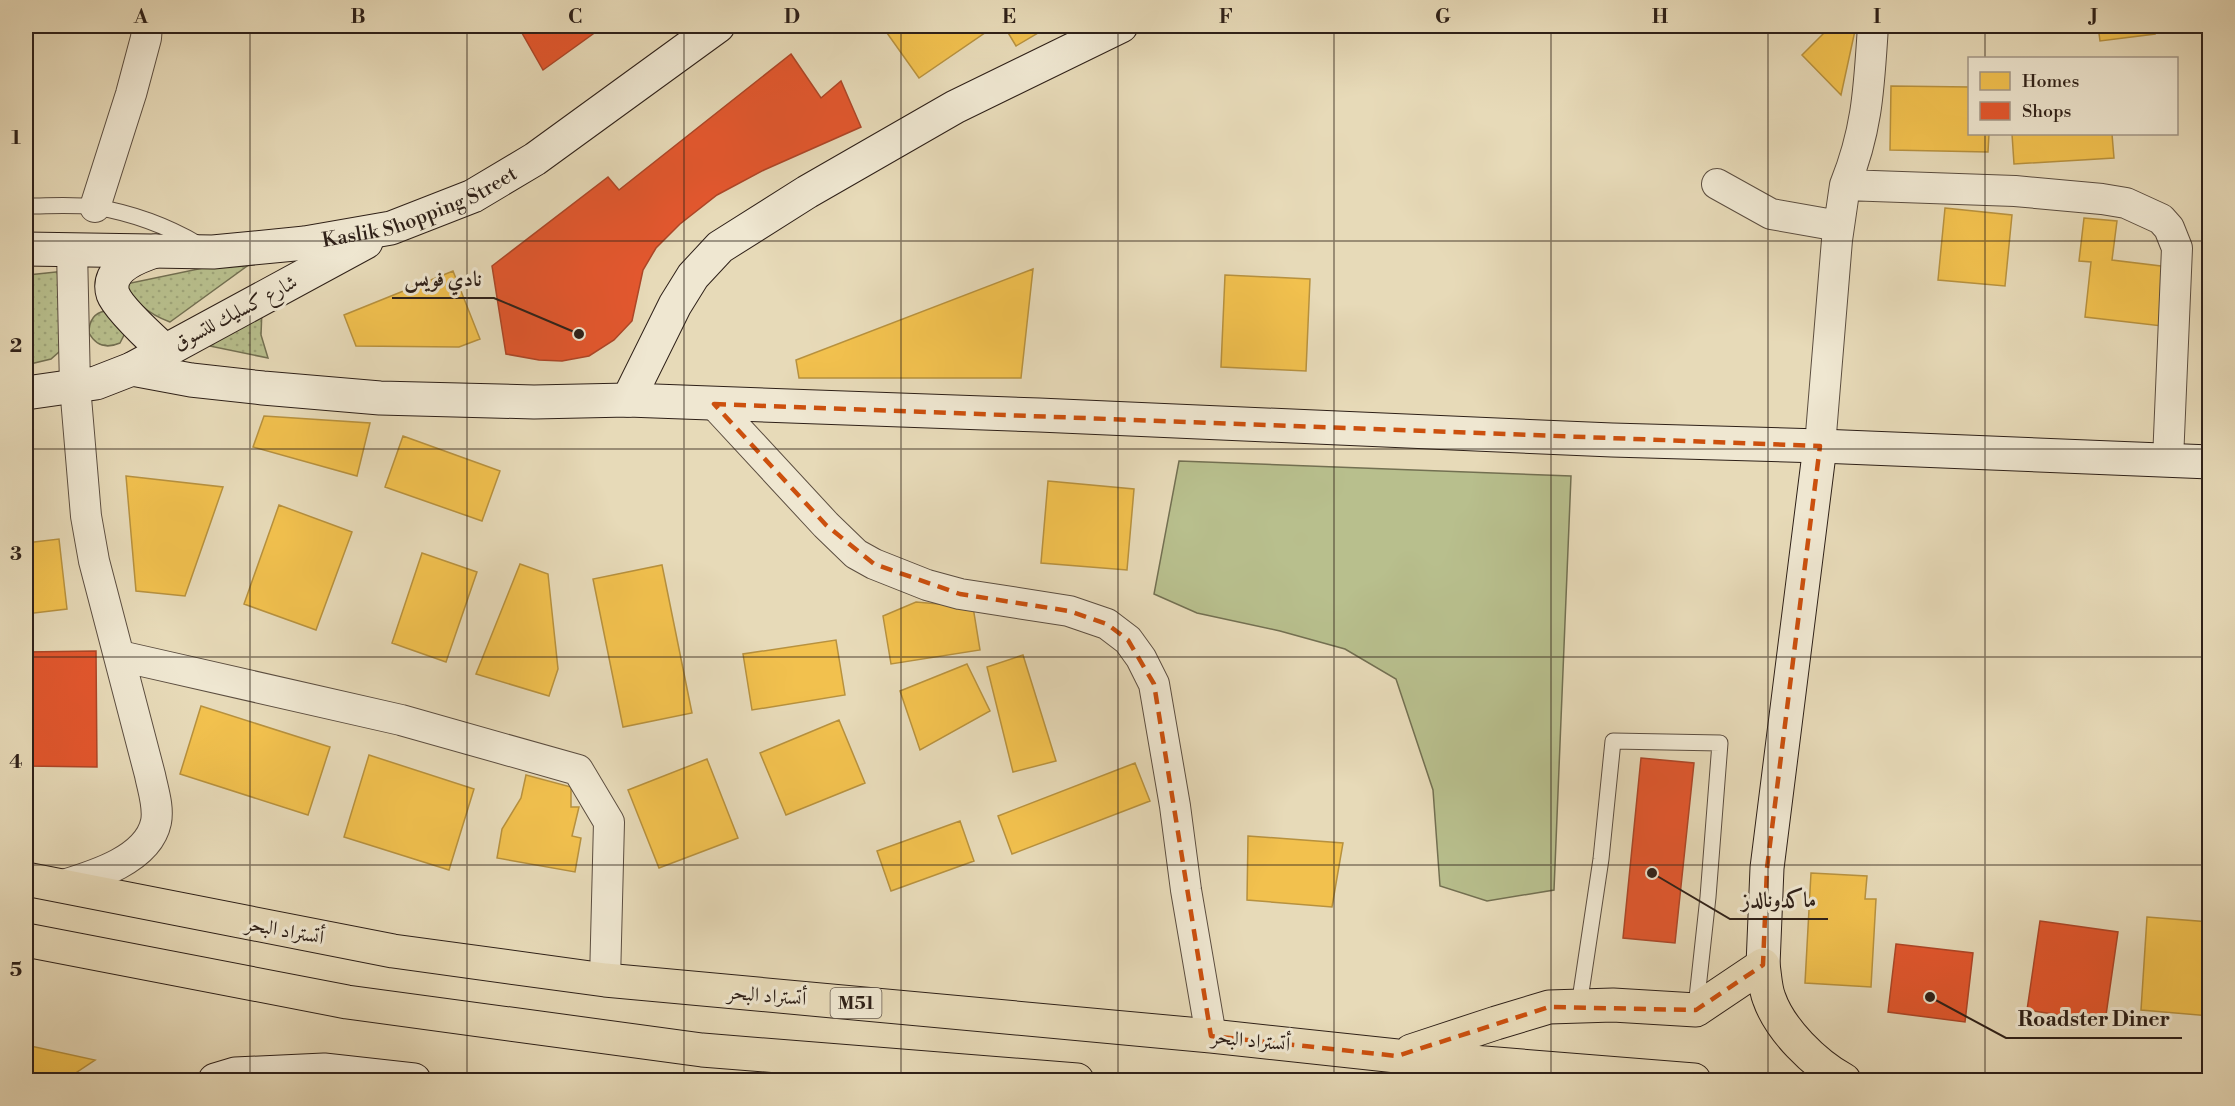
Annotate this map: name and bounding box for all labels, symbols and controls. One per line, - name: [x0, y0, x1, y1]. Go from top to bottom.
- text: A: [133, 5, 149, 30]
- text: B: [350, 5, 366, 30]
- text: C: [568, 5, 582, 30]
- text: D: [784, 5, 800, 30]
- text: E: [1002, 5, 1016, 30]
- text: F: [1219, 5, 1233, 30]
- text: G: [1435, 5, 1451, 30]
- text: H: [1652, 5, 1669, 30]
- text: I: [1873, 5, 1881, 30]
- text: J: [2087, 5, 2098, 30]
- legend: [1968, 57, 2178, 135]
- text: Homes: [2022, 70, 2079, 93]
- text: Shops: [2022, 100, 2072, 123]
- text: 1: [11, 126, 21, 151]
- street label: Kaslik Shopping Street: [320, 162, 522, 254]
- callout: نادي فويس: [392, 259, 494, 298]
- text: نادي فويس: [404, 267, 482, 296]
- street label: شارع كسليك للتسوق: [169, 270, 304, 360]
- text: 2: [10, 334, 22, 359]
- text: 3: [10, 542, 22, 567]
- text: 4: [9, 750, 23, 775]
- callout: ماكدونالدز: [1730, 880, 1828, 919]
- text: ماكدونالدز: [1740, 887, 1816, 914]
- street label: أتستراد البحر: [242, 908, 327, 951]
- text: 5: [10, 958, 22, 983]
- street label: أتستراد البحر: [724, 977, 808, 1012]
- road number: M51: [830, 988, 882, 1018]
- callout: Roadster Diner: [2006, 999, 2182, 1038]
- text: Roadster Diner: [2018, 1007, 2170, 1033]
- street label: أتستراد البحر: [1208, 1022, 1292, 1058]

